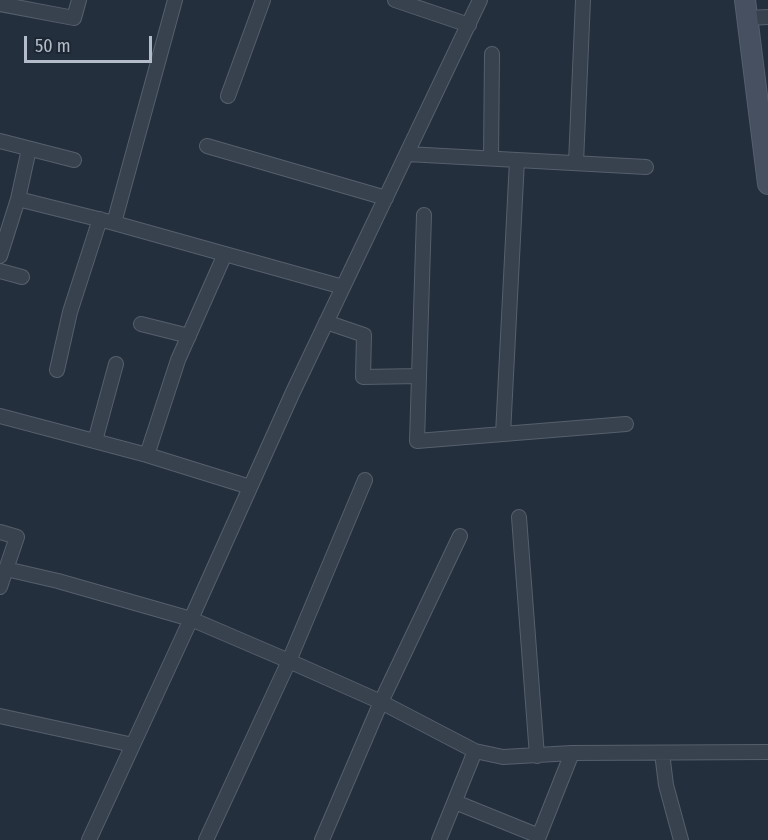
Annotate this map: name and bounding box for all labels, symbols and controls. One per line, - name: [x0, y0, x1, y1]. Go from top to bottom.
- scale bar: [27, 24, 154, 62]
- text: 50 m: [35, 35, 71, 57]

